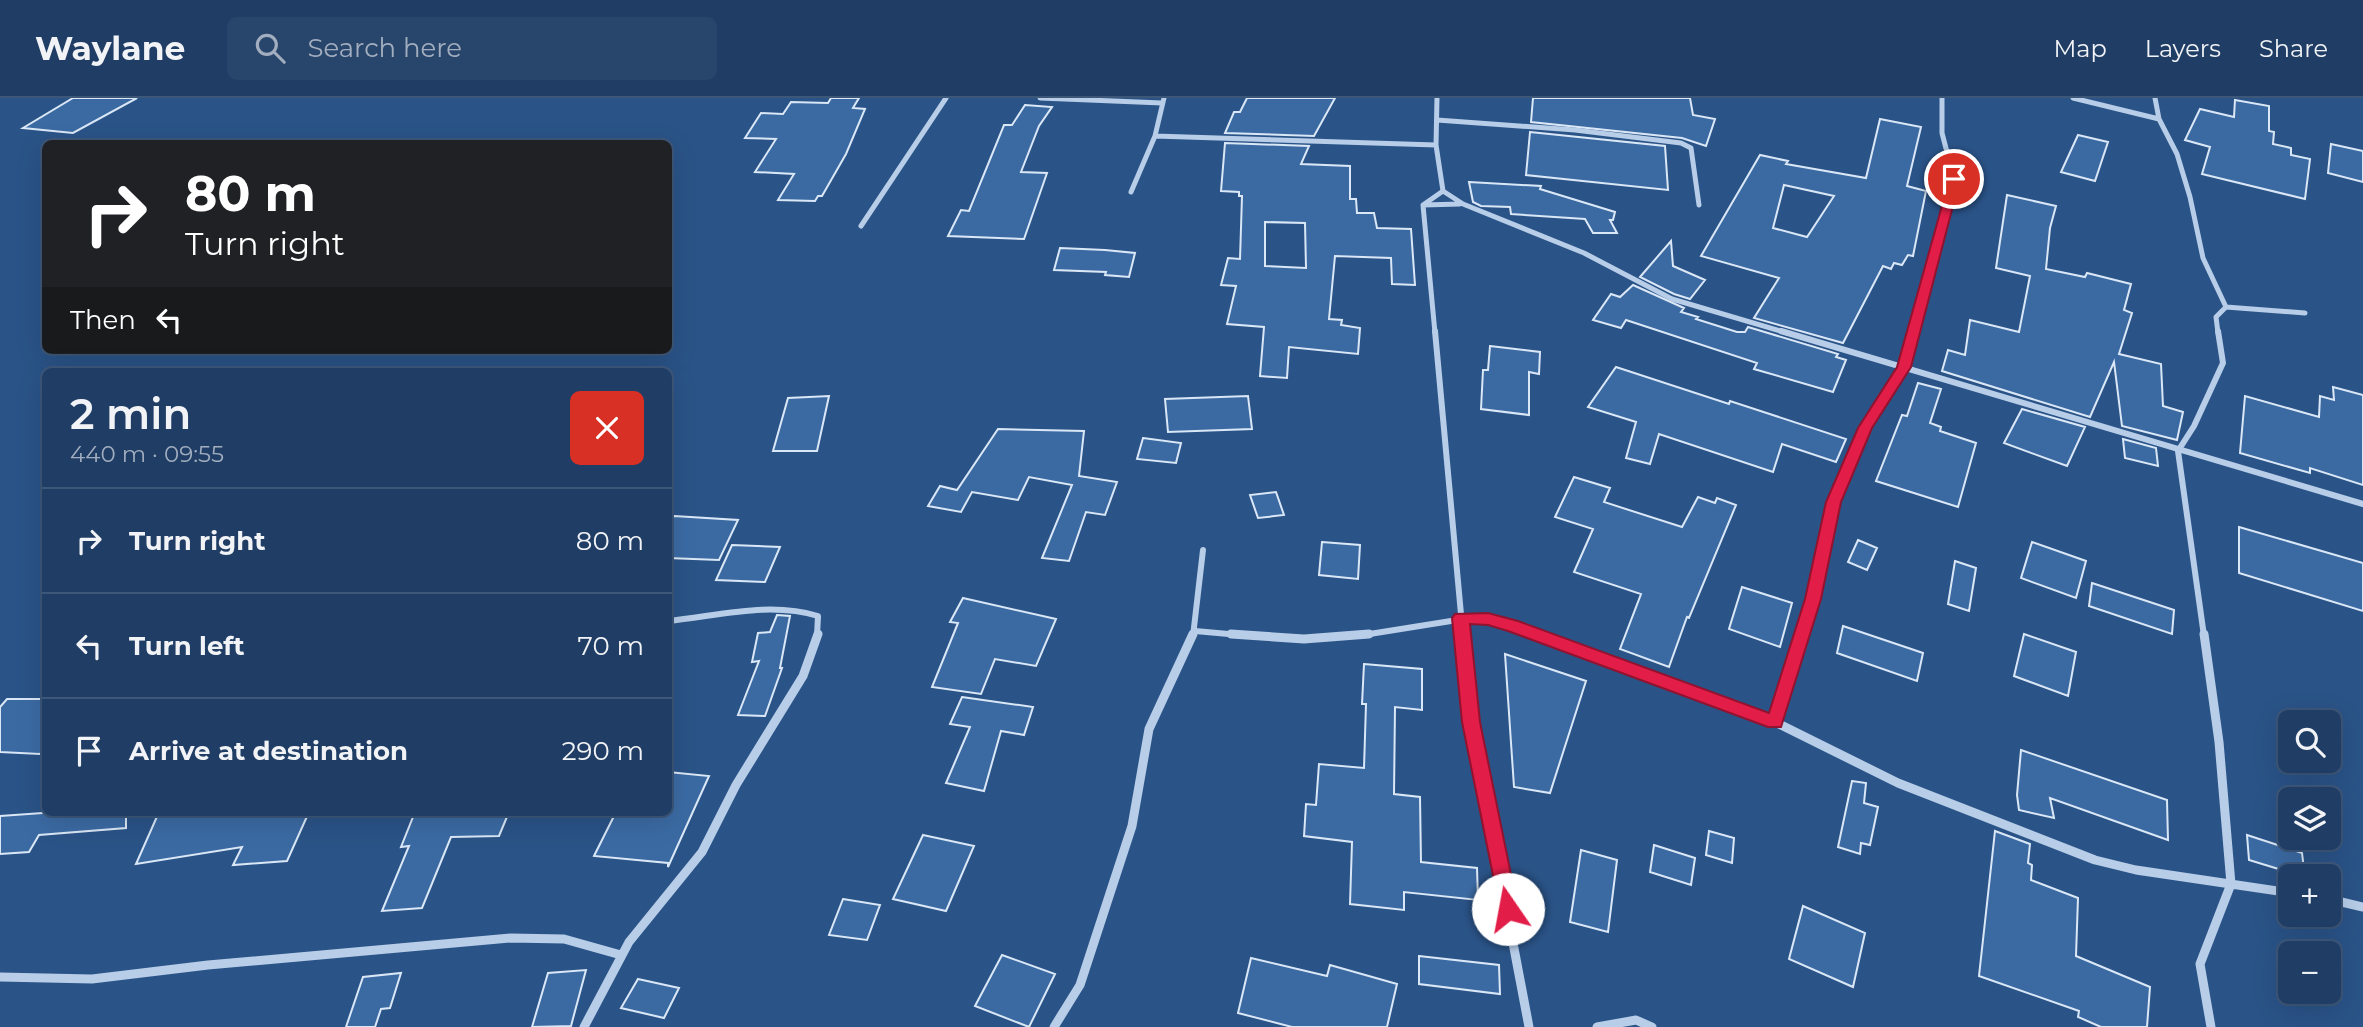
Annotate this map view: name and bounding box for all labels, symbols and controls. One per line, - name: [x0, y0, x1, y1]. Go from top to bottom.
- search box: [227, 17, 717, 80]
- text: Waylane: [35, 28, 185, 68]
- icon: search: [251, 29, 289, 67]
- text: Search here: [307, 32, 462, 64]
- text: Map: [2053, 34, 2107, 63]
- text: Layers: [2145, 34, 2221, 63]
- text: Share: [2259, 34, 2328, 63]
- pin: [1924, 149, 1984, 209]
- icon: arrive: [1935, 160, 1973, 198]
- text: 80 m: [185, 164, 316, 223]
- icon: right: [70, 168, 161, 259]
- text: Turn right: [185, 224, 345, 263]
- icon: left: [150, 301, 188, 339]
- text: Then: [70, 304, 136, 336]
- text: 2 min: [70, 388, 191, 440]
- button: close: [570, 391, 644, 465]
- text: 440 m · 09:55: [70, 440, 224, 468]
- icon: right: [70, 522, 108, 560]
- text: Turn right: [129, 525, 265, 557]
- text: 80 m: [576, 525, 644, 557]
- icon: left: [70, 627, 108, 665]
- text: Turn left: [129, 630, 245, 662]
- text: 70 m: [578, 630, 644, 662]
- map controls: [2278, 710, 2341, 1004]
- button: search: [2278, 710, 2341, 773]
- icon: arrive: [70, 732, 108, 770]
- text: Arrive at destination: [129, 735, 408, 767]
- text: 290 m: [562, 735, 644, 767]
- button: layers: [2278, 787, 2341, 850]
- button: +: [2278, 864, 2341, 927]
- position arrow: [1471, 872, 1545, 946]
- button: −: [2278, 941, 2341, 1004]

